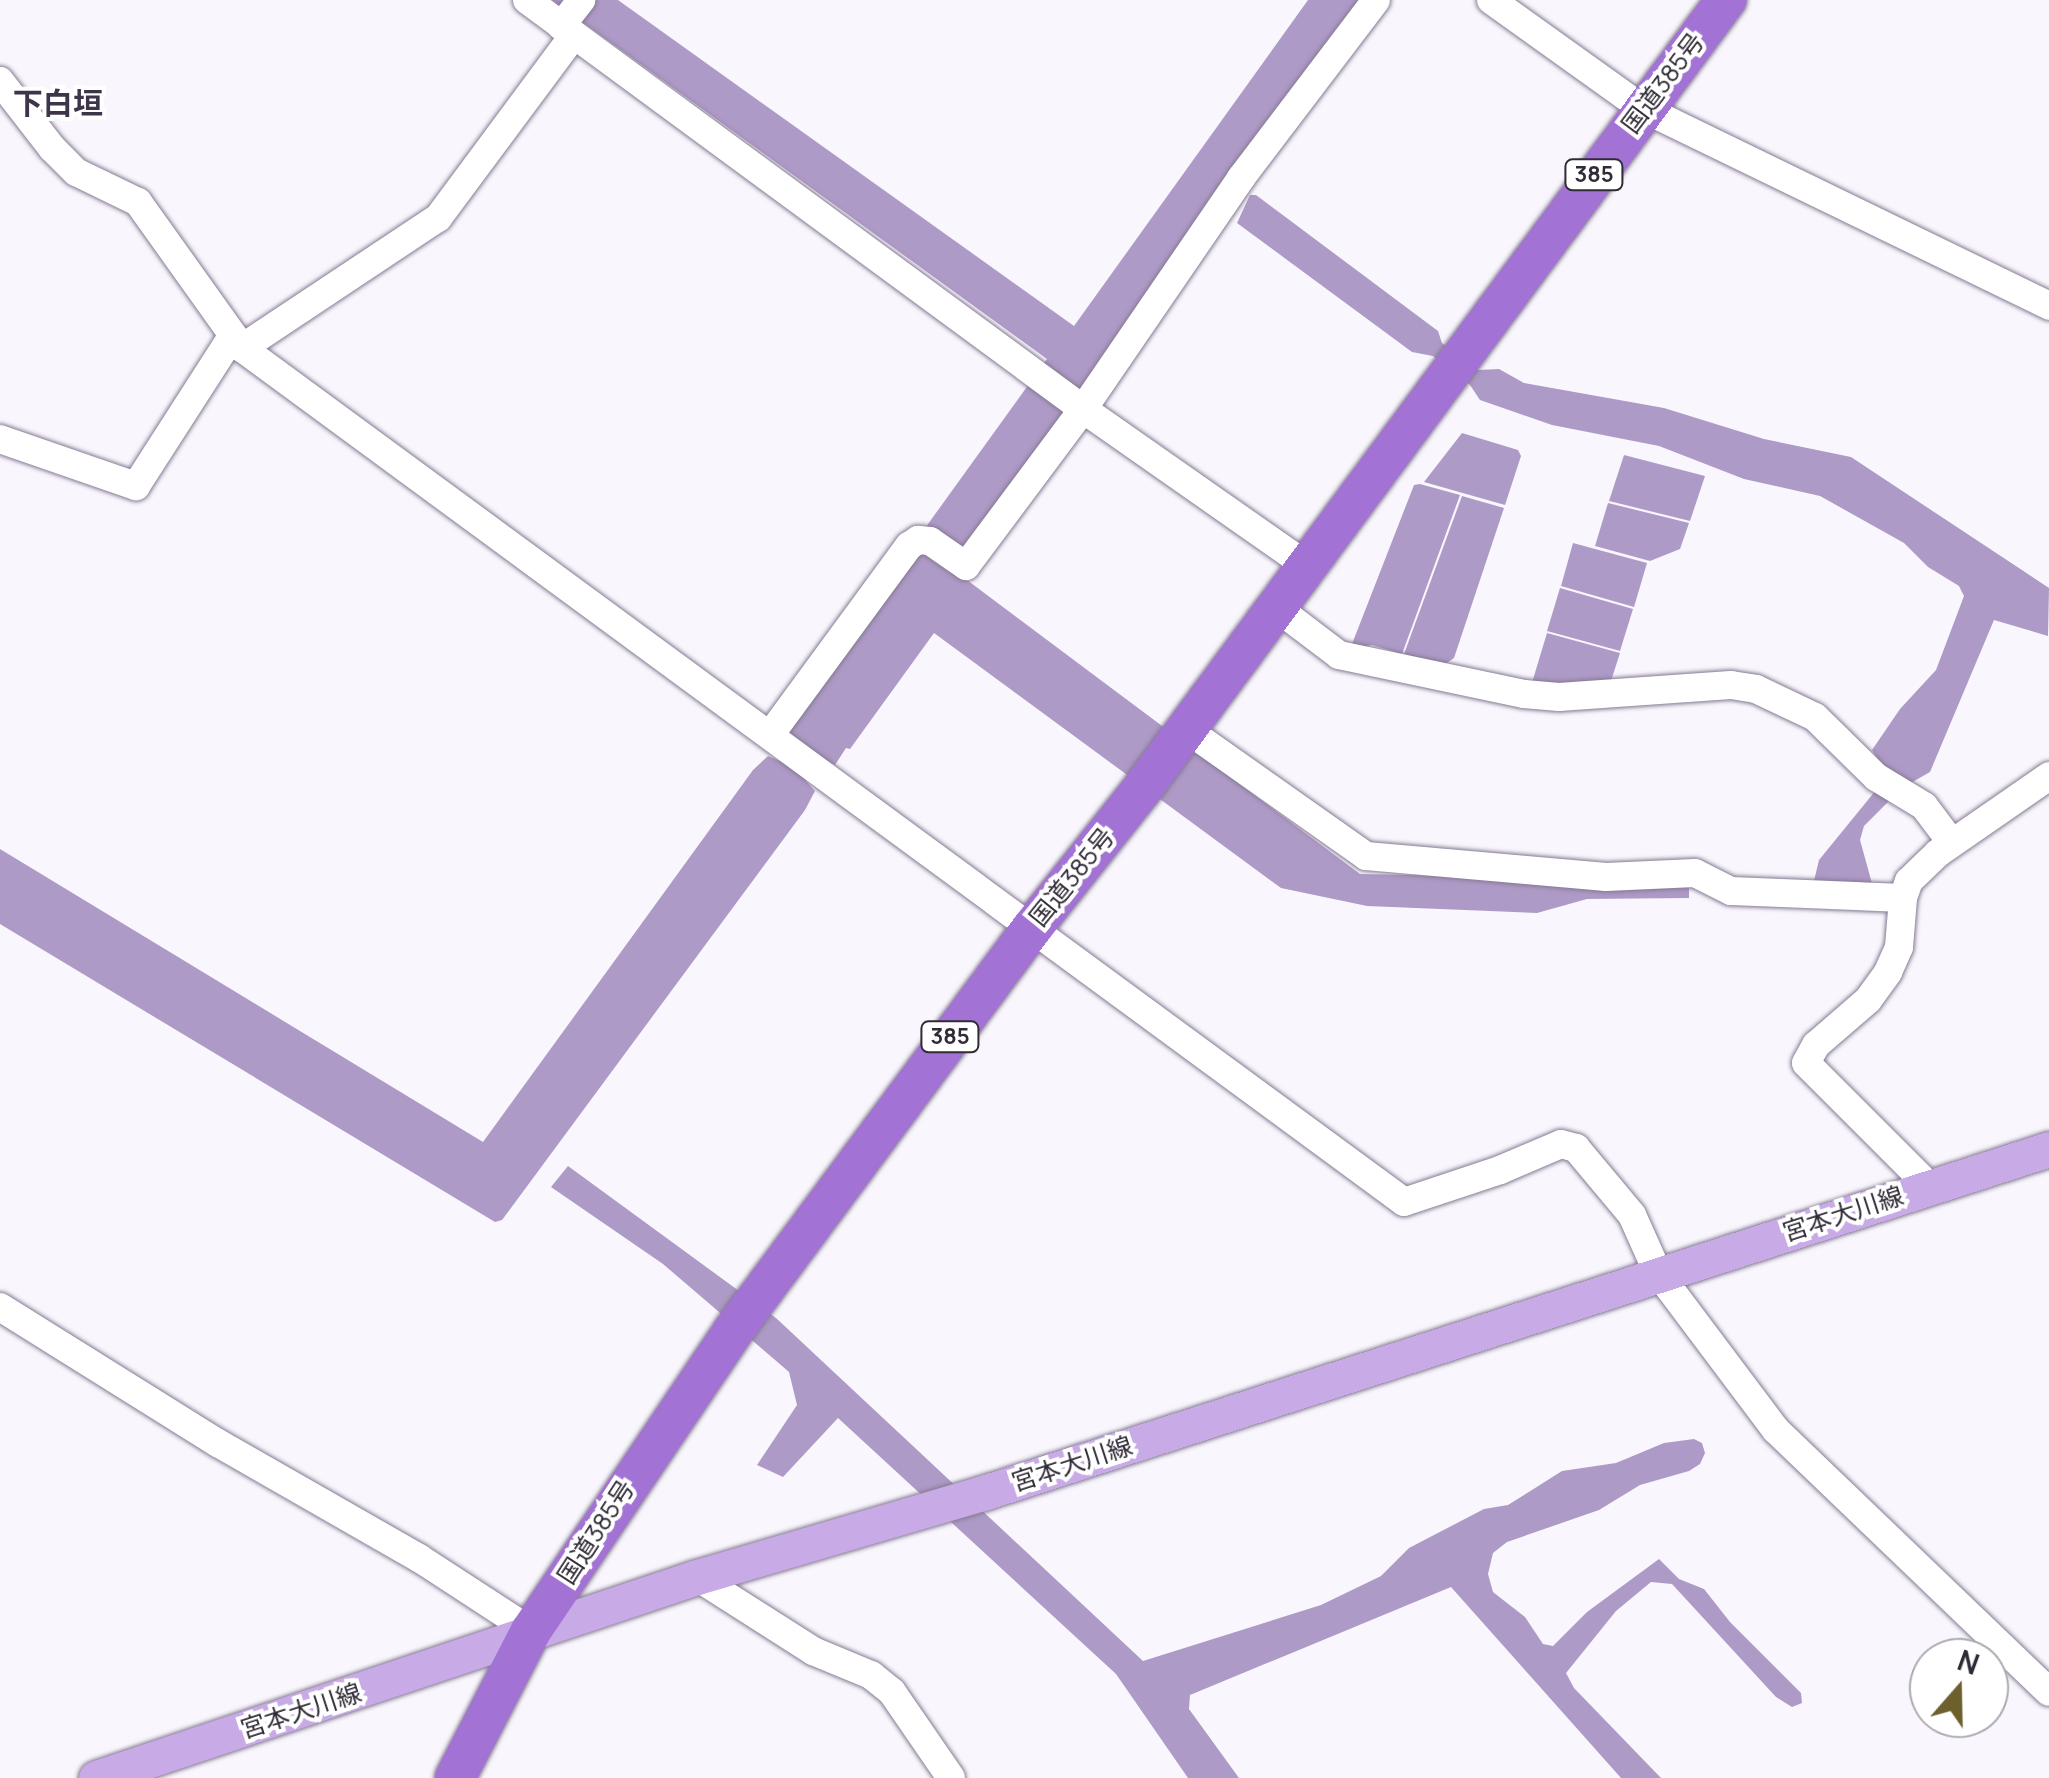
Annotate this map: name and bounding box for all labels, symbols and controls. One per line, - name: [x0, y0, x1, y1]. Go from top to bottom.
- street label: 国道385号: [1616, 27, 1710, 139]
- district label: 下白垣: [13, 85, 103, 121]
- road number: 385: [1564, 158, 1624, 192]
- street label: 国道385号: [1023, 822, 1121, 932]
- road number: 385: [920, 1020, 980, 1054]
- street label: 宮本大川線: [1779, 1180, 1907, 1248]
- street label: 宮本大川線: [1008, 1430, 1136, 1498]
- street label: 国道385号: [551, 1474, 641, 1590]
- north arrow: [1909, 1638, 2009, 1738]
- text: N: [1953, 1640, 1985, 1683]
- street label: 宮本大川線: [237, 1677, 365, 1745]

